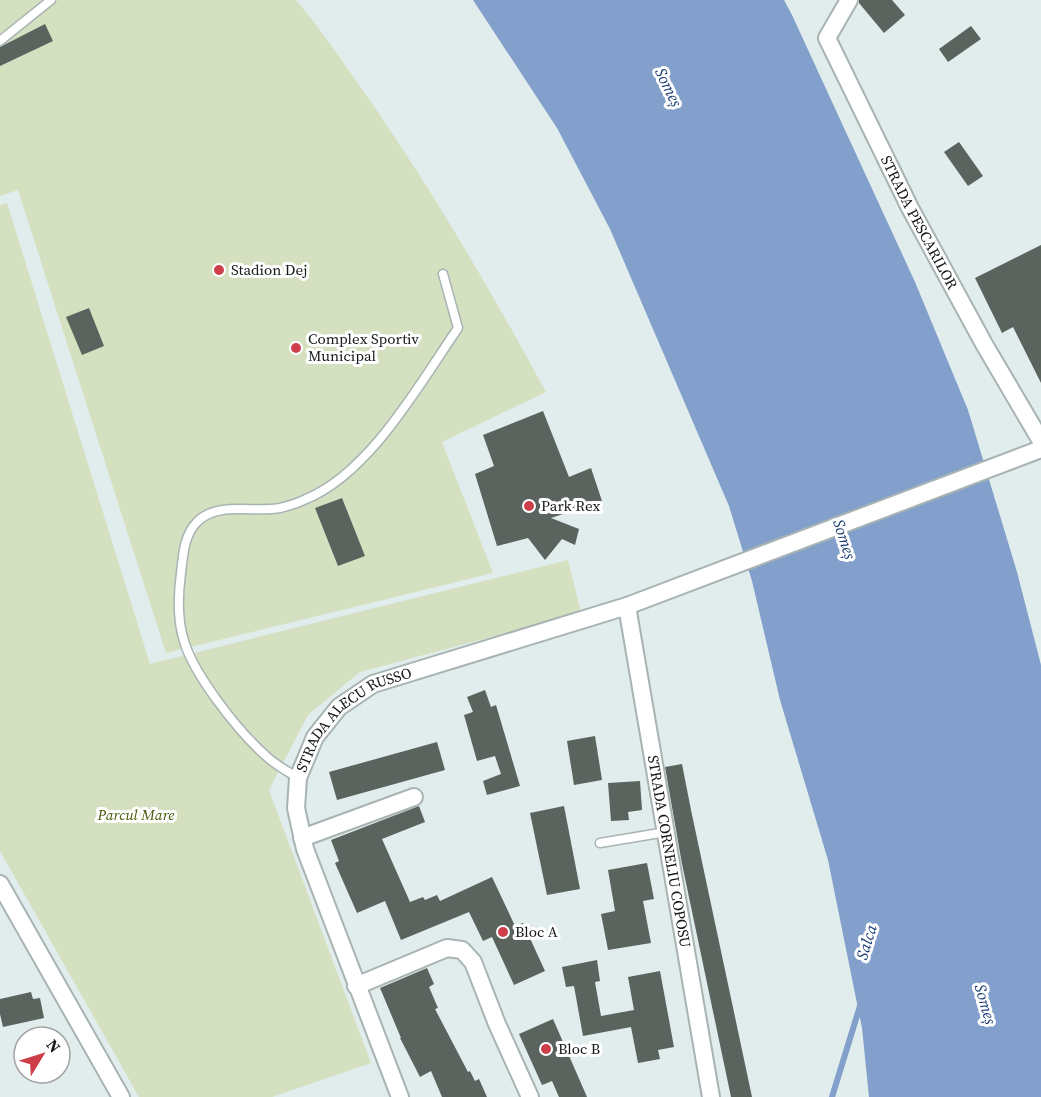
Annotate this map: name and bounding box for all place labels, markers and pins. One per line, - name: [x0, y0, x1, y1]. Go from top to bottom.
- place label: Stadion Dej: [231, 259, 307, 280]
- marker: Stadion Dej: [212, 263, 226, 277]
- place label: Complex Sportiv Municipal: [308, 328, 419, 366]
- marker: Complex Sportiv Municipal: [289, 341, 303, 355]
- place label: Park Rex: [541, 495, 601, 516]
- marker: Park Rex: [522, 499, 536, 513]
- place label: Bloc A: [515, 921, 558, 942]
- marker: Bloc A: [496, 925, 510, 939]
- place label: Bloc B: [558, 1038, 600, 1059]
- marker: Bloc B: [539, 1042, 553, 1056]

